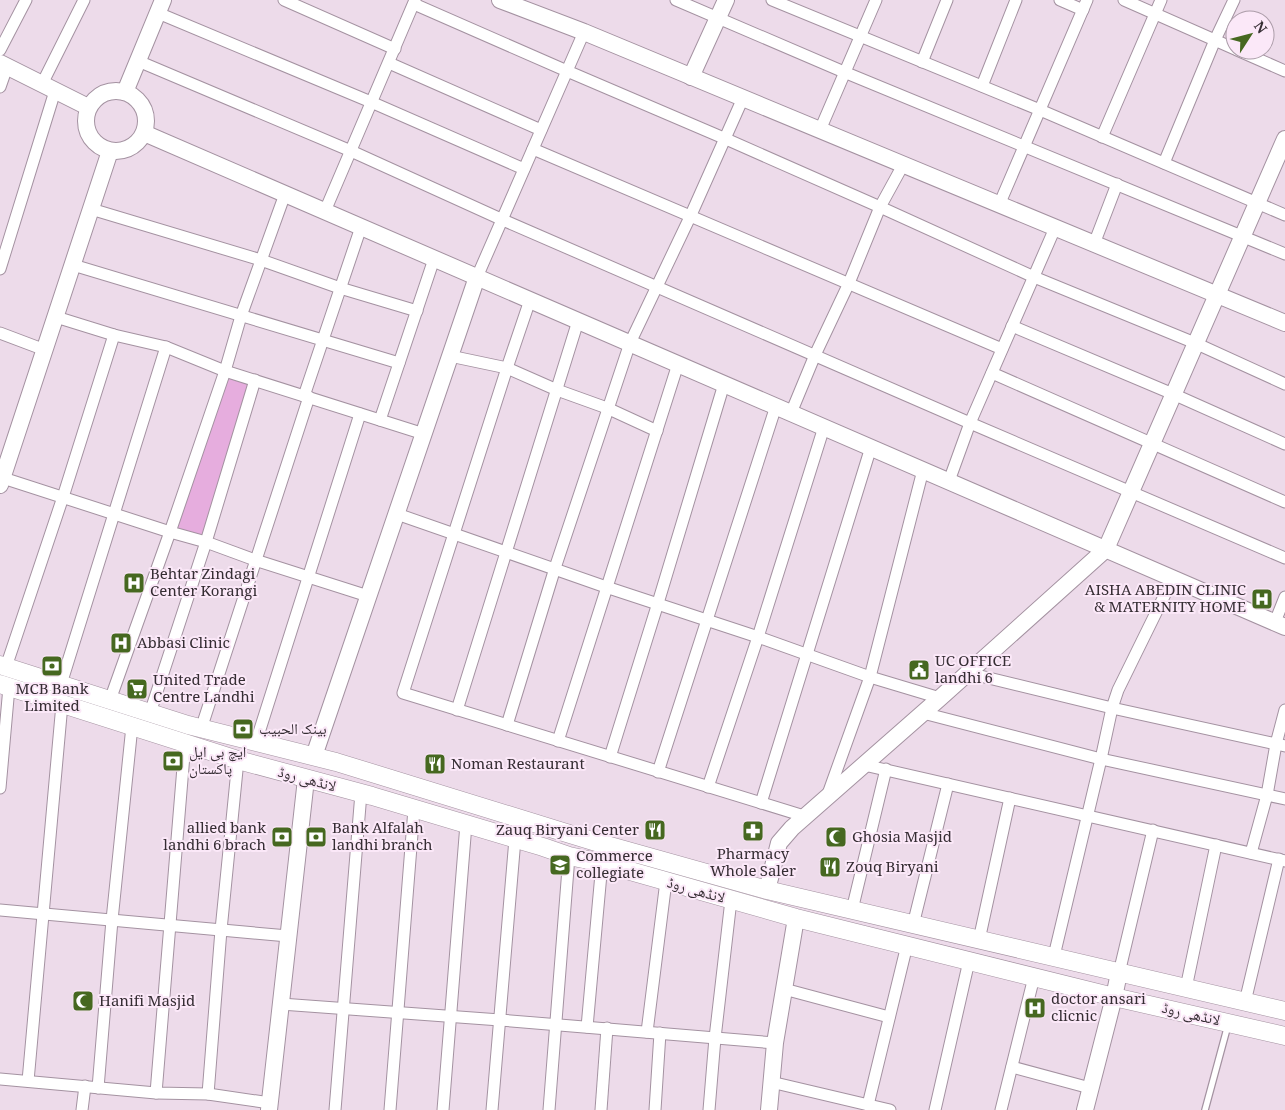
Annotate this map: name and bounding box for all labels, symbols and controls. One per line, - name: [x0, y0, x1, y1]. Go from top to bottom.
- north arrow: [1225, 10, 1275, 60]
- text: N: [1246, 17, 1272, 40]
- place label: Behtar Zindagi Center Korangi: [150, 563, 257, 606]
- hospital icon: Behtar Zindagi Center Korangi: [122, 571, 146, 595]
- place label: AISHA ABEDIN CLINIC & MATERNITY HOME: [1085, 579, 1246, 622]
- hospital icon: AISHA ABEDIN CLINIC & MATERNITY HOME: [1250, 587, 1274, 611]
- hospital icon: Abbasi Clinic: [109, 631, 133, 655]
- place label: Abbasi Clinic: [137, 632, 230, 658]
- place label: UC OFFICE landhi 6: [935, 650, 1011, 693]
- bank icon: MCB Bank Limited: [40, 654, 64, 678]
- public building icon: UC OFFICE landhi 6: [907, 658, 931, 682]
- place label: United Trade Centre Landhi: [153, 669, 255, 712]
- supermarket icon: United Trade Centre Landhi: [125, 677, 149, 701]
- place label: MCB Bank Limited: [15, 678, 89, 721]
- bank icon: بينک الحبيب: [231, 717, 255, 741]
- place label: بينک الحبيب: [259, 718, 327, 744]
- place label: ایچ بی ایل پاکستان: [189, 741, 246, 784]
- bank icon: ایچ بی ایل پاکستان: [161, 749, 185, 773]
- restaurant icon: Noman Restaurant: [423, 752, 447, 776]
- place label: Noman Restaurant: [451, 753, 585, 779]
- street label: لانڈھی روڈ: [274, 761, 338, 801]
- place label: allied bank landhi 6 brach: [163, 817, 266, 860]
- place label: Bank Alfalah landhi branch: [332, 817, 433, 860]
- restaurant icon: Zauq Biryani Center: [643, 818, 667, 842]
- place label: Zauq Biryani Center: [496, 819, 639, 845]
- pharmacy icon: Pharmacy Whole Saler: [741, 819, 765, 843]
- bank icon: allied bank landhi 6 brach: [270, 825, 294, 849]
- bank icon: Bank Alfalah landhi branch: [304, 825, 328, 849]
- mosque icon: Ghosia Masjid: [824, 825, 848, 849]
- place label: Ghosia Masjid: [852, 826, 952, 852]
- place label: Pharmacy Whole Saler: [710, 843, 796, 886]
- place label: Commerce collegiate: [576, 845, 653, 888]
- school or university icon: Commerce collegiate: [548, 853, 572, 877]
- restaurant icon: Zouq Biryani: [818, 855, 842, 879]
- place label: Zouq Biryani: [846, 856, 939, 882]
- street label: لانڈھی روڈ: [663, 871, 728, 913]
- place label: doctor ansari clicnic: [1051, 988, 1146, 1031]
- mosque icon: Hanifi Masjid: [71, 989, 95, 1013]
- place label: Hanifi Masjid: [99, 990, 195, 1016]
- hospital icon: doctor ansari clicnic: [1023, 996, 1047, 1020]
- street label: لانڈھی روڈ: [1159, 997, 1222, 1035]

